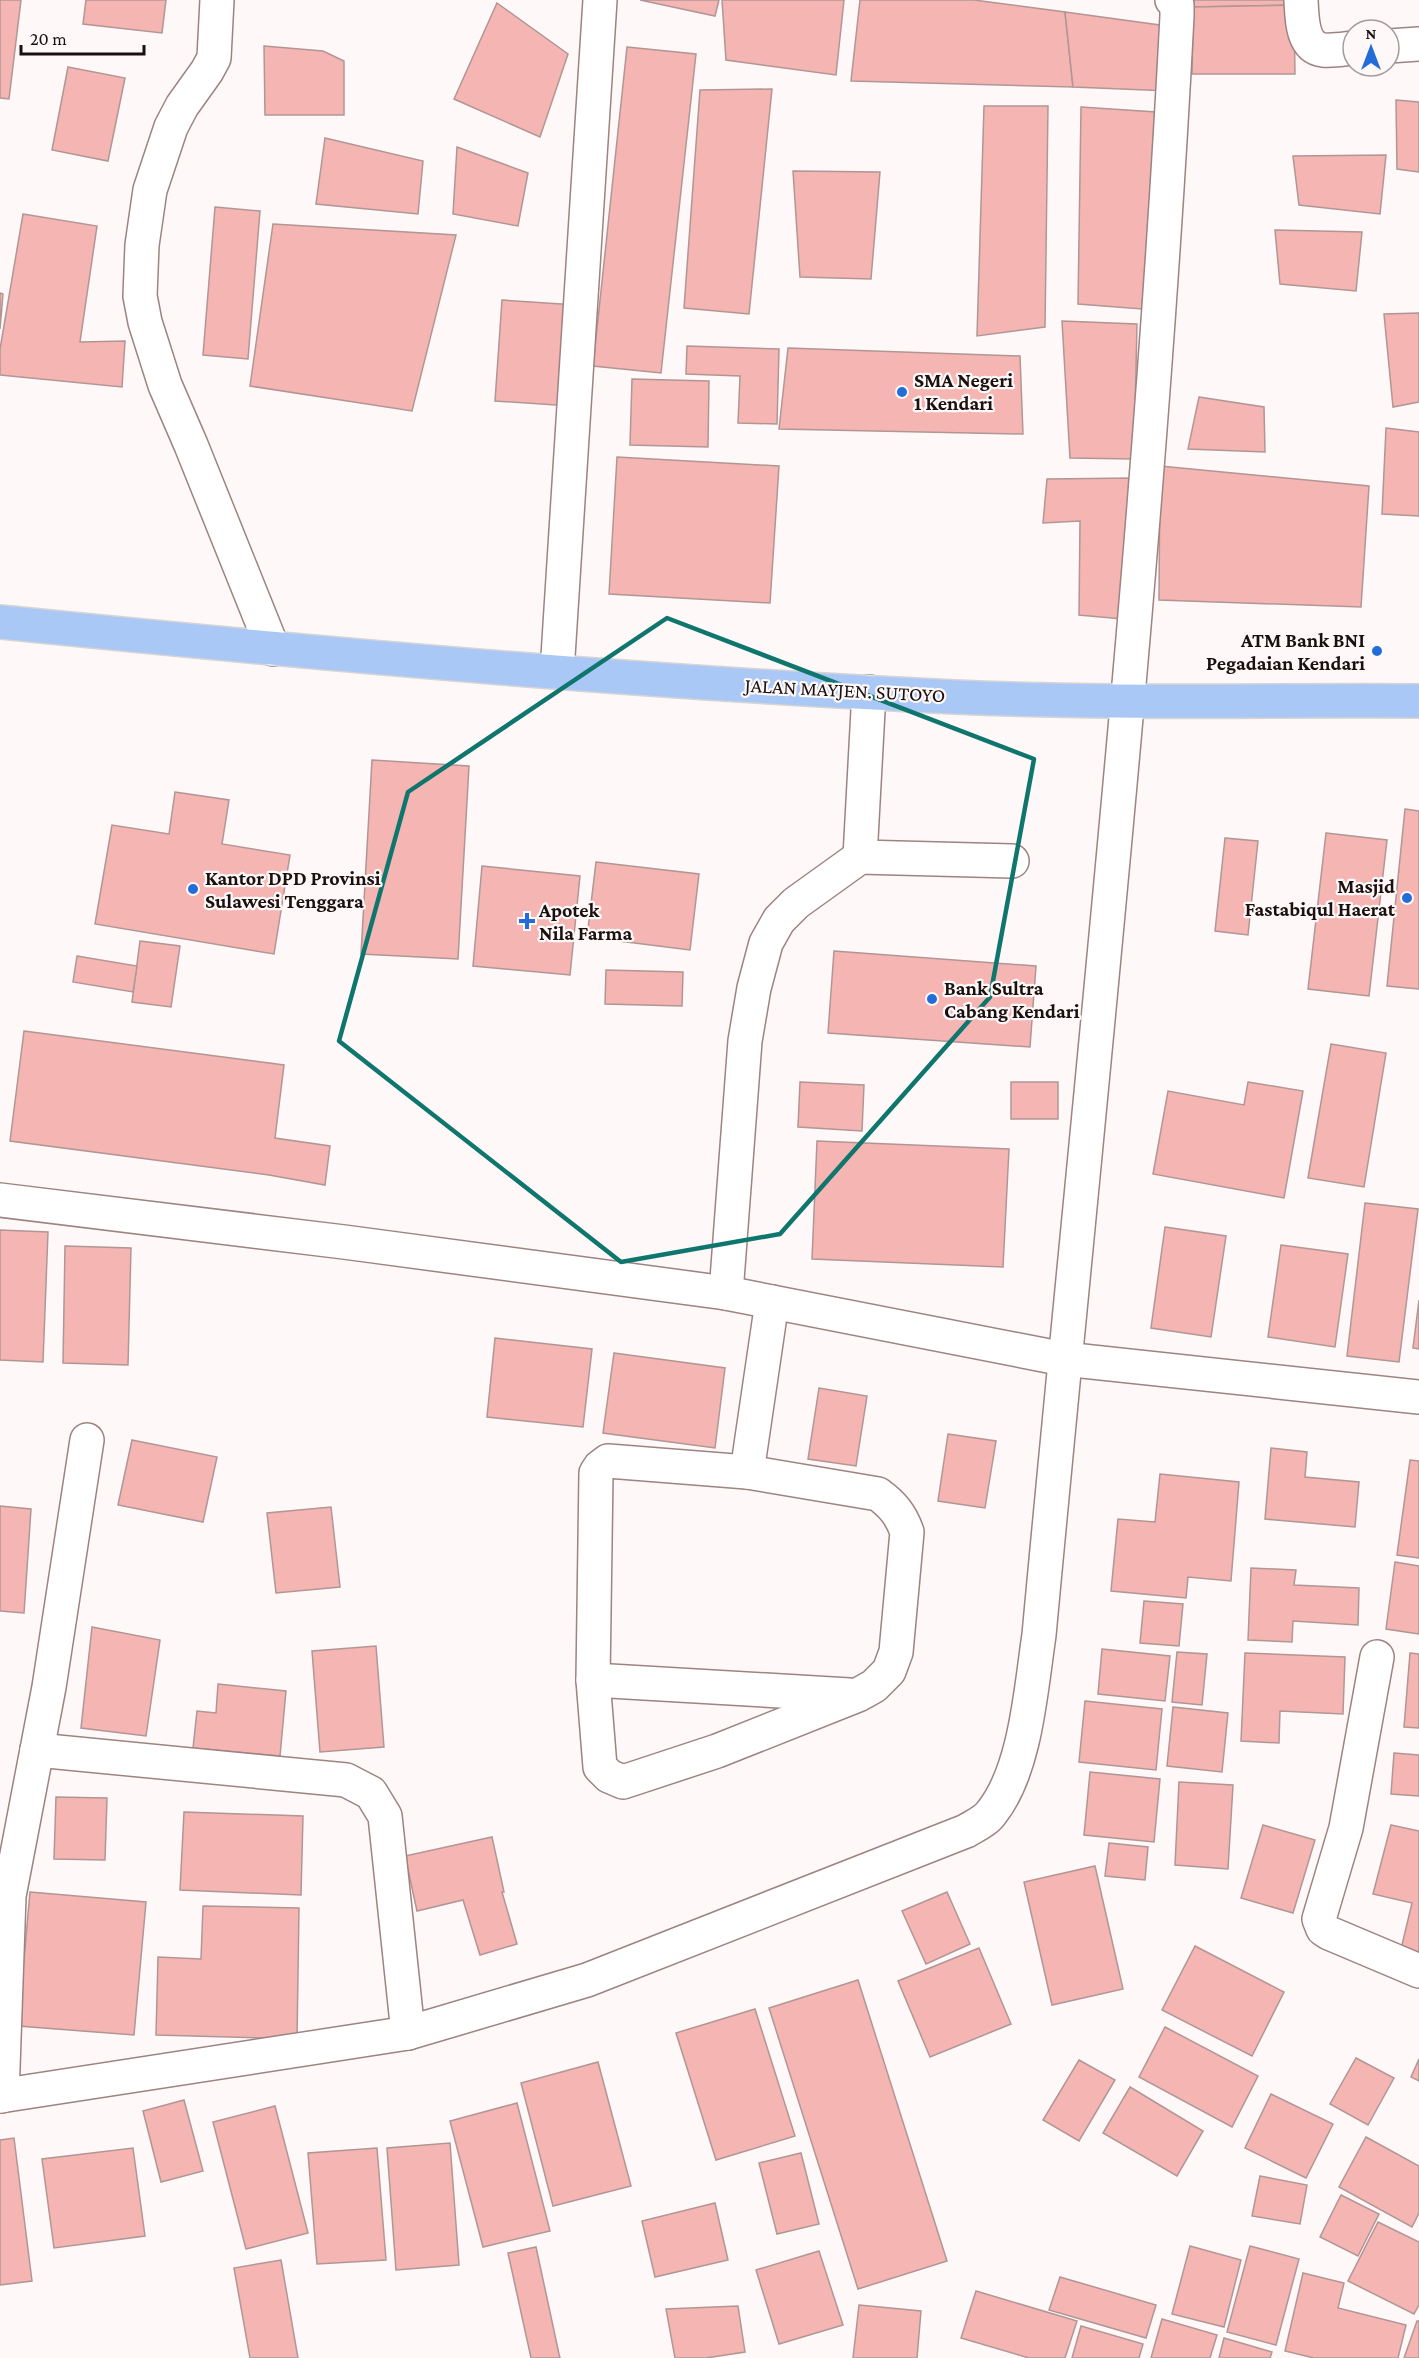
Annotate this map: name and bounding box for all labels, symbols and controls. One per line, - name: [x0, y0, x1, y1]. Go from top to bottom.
- scale bar: [21, 18, 144, 56]
- north arrow: [1341, 18, 1401, 78]
- text: N: [1366, 25, 1377, 42]
- text: 20 m: [30, 29, 67, 49]
- place label: SMA Negeri 1 Kendari: [914, 369, 1013, 414]
- marker: SMA Negeri 1 Kendari: [895, 385, 909, 399]
- place label: ATM Bank BNI Pegadaian Kendari: [1206, 629, 1365, 674]
- marker: ATM Bank BNI Pegadaian Kendari: [1370, 644, 1384, 658]
- street label: JALAN MAYJEN. SUTOYO: [742, 674, 946, 707]
- place label: Kantor DPD Provinsi Sulawesi Tenggara: [205, 867, 381, 912]
- place label: Masjid Fastabiqul Haerat: [1245, 875, 1396, 920]
- marker: Kantor DPD Provinsi Sulawesi Tenggara: [186, 882, 200, 896]
- marker: Masjid Fastabiqul Haerat: [1400, 891, 1414, 905]
- place label: Apotek Nila Farma: [538, 899, 632, 944]
- marker: Apotek Nila Farma: [520, 914, 534, 928]
- place label: Bank Sultra Cabang Kendari: [944, 977, 1080, 1022]
- marker: Bank Sultra Cabang Kendari: [925, 992, 939, 1006]

